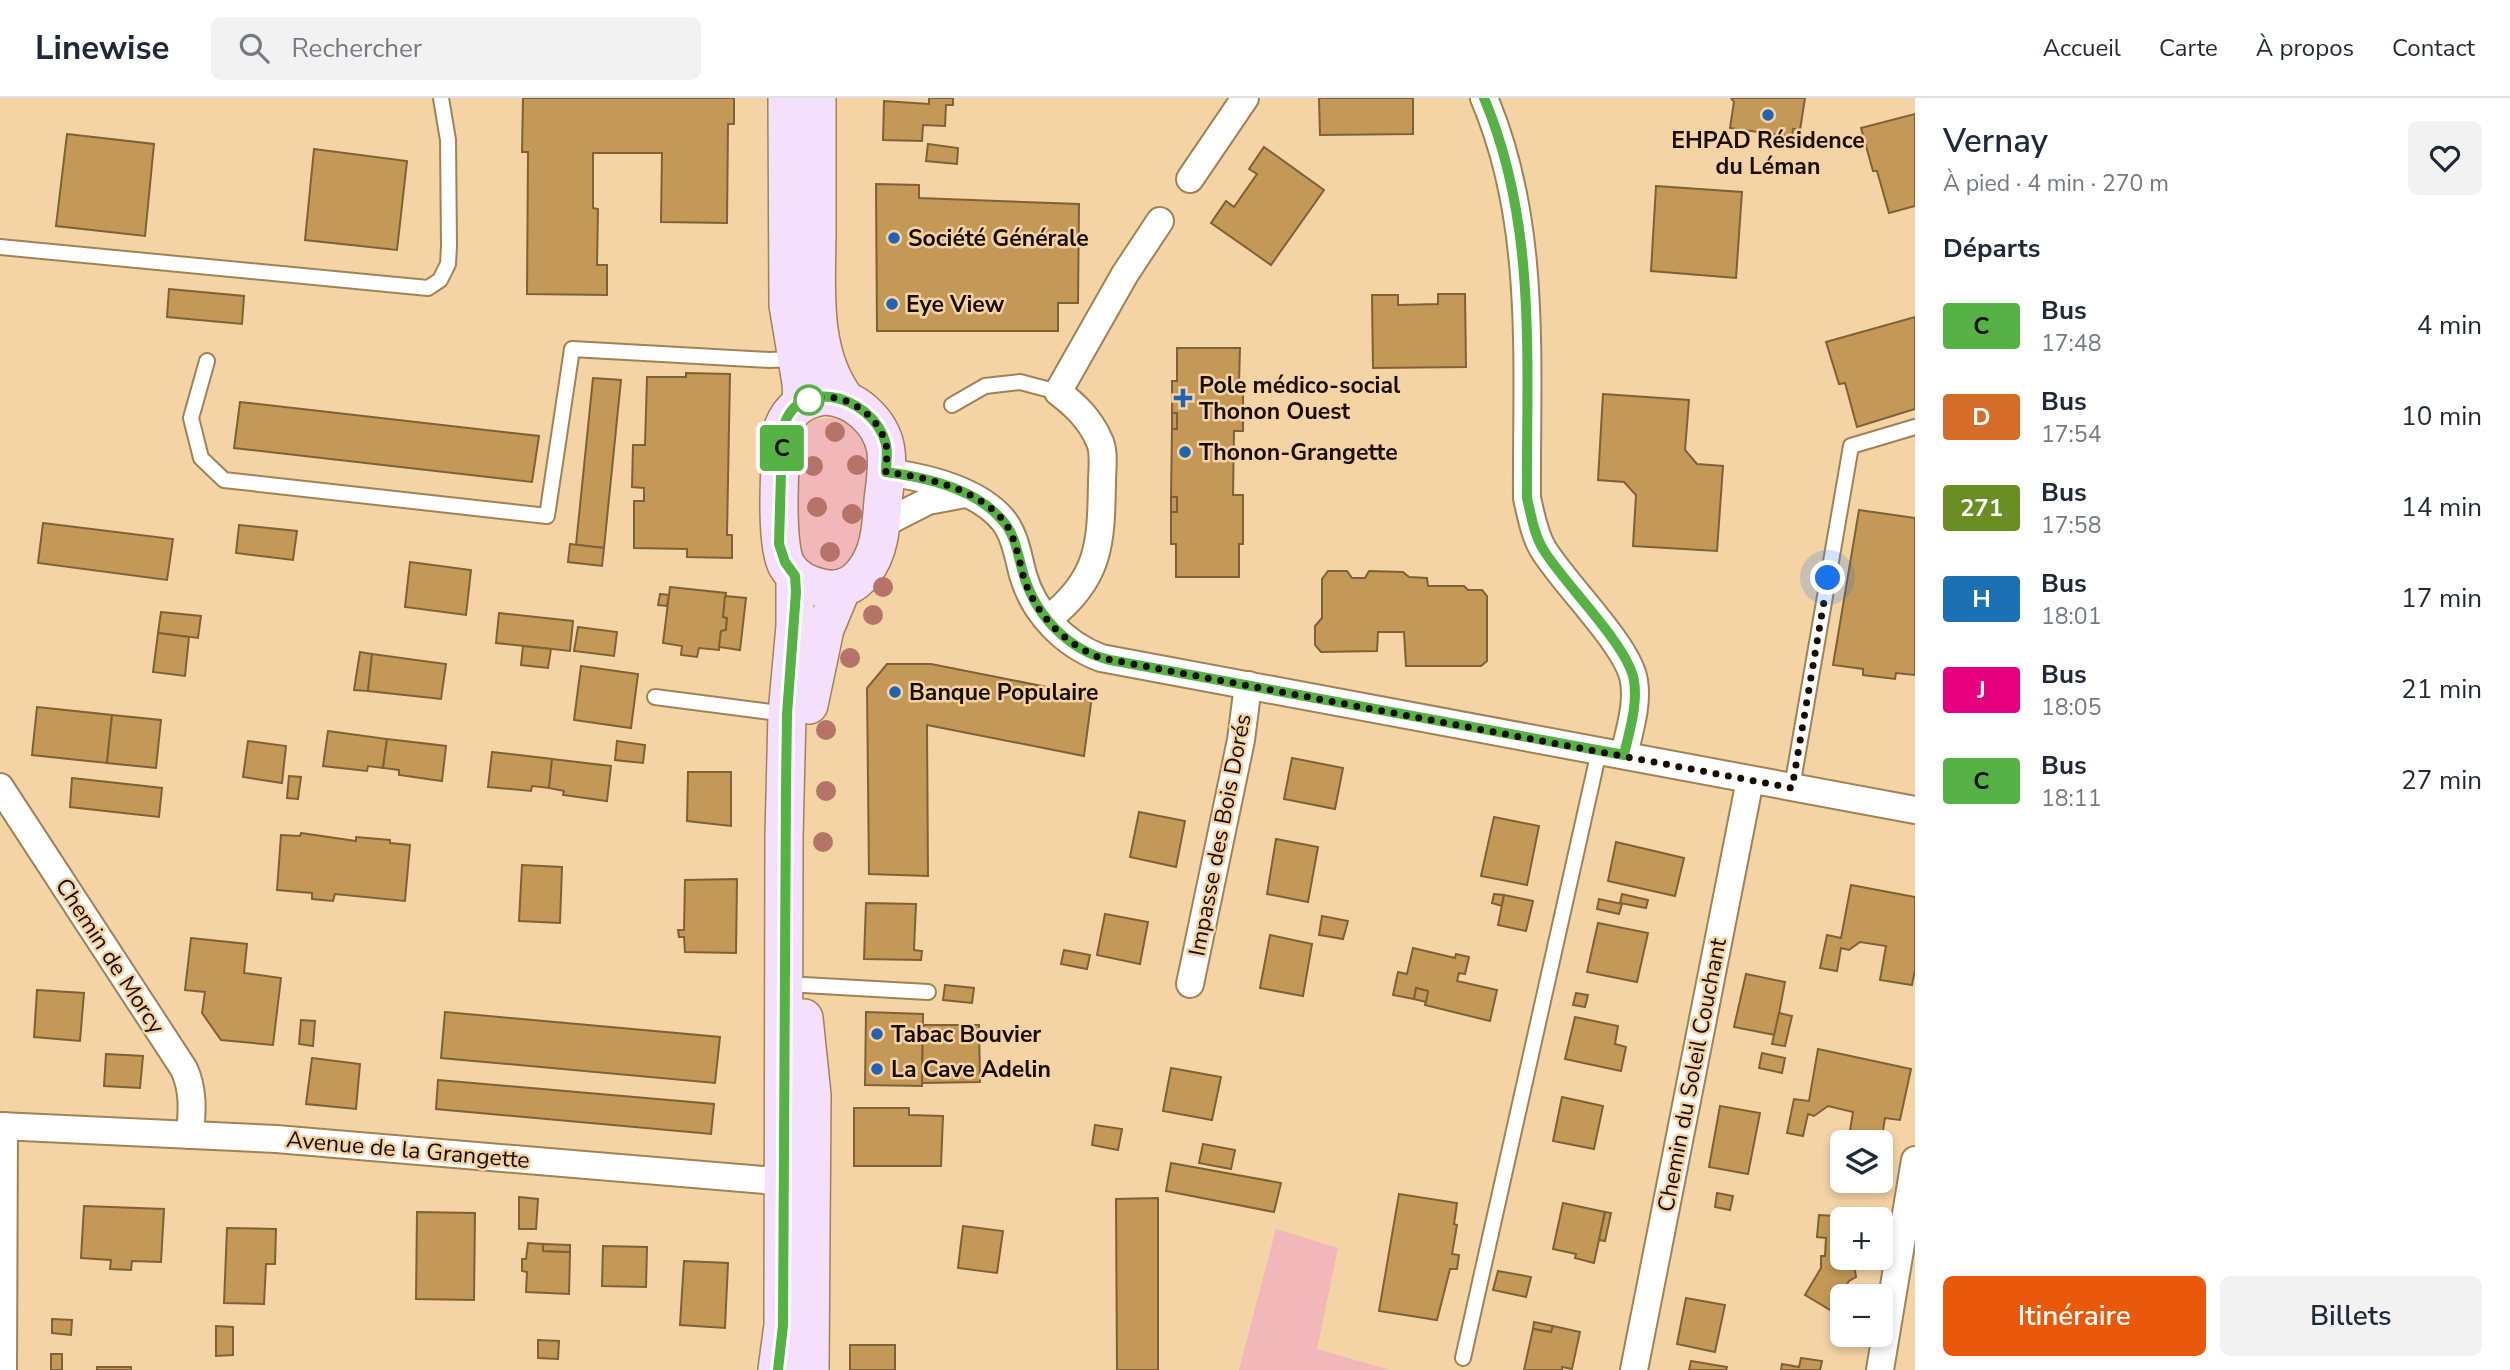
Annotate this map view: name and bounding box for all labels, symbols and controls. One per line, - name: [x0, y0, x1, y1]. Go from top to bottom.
- search box: [211, 17, 701, 80]
- text: Linewise: [35, 26, 169, 71]
- icon: search: [235, 29, 273, 67]
- text: Rechercher: [291, 31, 422, 66]
- text: Accueil: [2043, 32, 2121, 64]
- text: Carte: [2159, 32, 2218, 64]
- text: À propos: [2256, 32, 2354, 64]
- text: Contact: [2392, 32, 2475, 64]
- marker: EHPAD Résidence du Léman: [1760, 107, 1776, 123]
- text: Vernay: [1943, 119, 2048, 164]
- button: heart: [2408, 121, 2482, 195]
- place label: EHPAD Résidence du Léman: [1671, 125, 1865, 182]
- text: À pied · 4 min · 270 m: [1943, 168, 2169, 199]
- place label: Société Générale: [908, 223, 1089, 254]
- marker: Société Générale: [886, 230, 902, 246]
- text: Départs: [1943, 231, 2040, 266]
- place label: Eye View: [906, 289, 1005, 320]
- text: Bus: [2041, 293, 2087, 328]
- marker: Eye View: [884, 296, 900, 312]
- text: 4 min: [2417, 308, 2482, 343]
- text: C: [1973, 310, 1990, 342]
- text: 17:48: [2041, 328, 2101, 359]
- place label: Pole médico-social Thonon Ouest: [1199, 370, 1401, 427]
- text: Bus: [2041, 384, 2087, 419]
- unlabelled marker: [794, 385, 824, 415]
- marker: Pole médico-social Thonon Ouest: [1173, 388, 1193, 408]
- text: 10 min: [2401, 399, 2482, 434]
- text: D: [1972, 401, 1991, 433]
- text: 17:54: [2041, 419, 2101, 450]
- line badge: C: [759, 425, 805, 471]
- text: C: [774, 432, 790, 464]
- place label: Thonon-Grangette: [1199, 437, 1398, 468]
- marker: Thonon-Grangette: [1177, 444, 1193, 460]
- text: Bus: [2041, 475, 2087, 510]
- text: 14 min: [2401, 490, 2482, 525]
- text: 271: [1960, 492, 2003, 524]
- text: 17:58: [2041, 510, 2101, 541]
- your location: [1810, 560, 1845, 595]
- text: Bus: [2041, 566, 2087, 601]
- text: 17 min: [2401, 581, 2482, 616]
- text: H: [1972, 583, 1991, 615]
- text: 18:01: [2041, 601, 2101, 632]
- text: Bus: [2041, 657, 2087, 692]
- text: 21 min: [2401, 672, 2482, 707]
- text: J: [1977, 674, 1986, 706]
- place label: Banque Populaire: [909, 677, 1099, 708]
- marker: Banque Populaire: [887, 684, 903, 700]
- text: 18:05: [2041, 692, 2101, 723]
- street label: Impasse des Bois Dorés: [1181, 711, 1259, 959]
- text: Bus: [2041, 748, 2087, 783]
- text: 27 min: [2401, 763, 2482, 798]
- text: C: [1973, 765, 1990, 797]
- text: 18:11: [2041, 783, 2101, 814]
- street label: Chemin de Morcy: [48, 872, 172, 1040]
- street label: Chemin du Soleil Couchant: [1650, 935, 1734, 1215]
- place label: Tabac Bouvier: [891, 1019, 1041, 1050]
- marker: Tabac Bouvier: [869, 1026, 885, 1042]
- place label: La Cave Adelin: [891, 1054, 1051, 1085]
- marker: La Cave Adelin: [869, 1061, 885, 1077]
- street label: Avenue de la Grangette: [285, 1124, 531, 1176]
- map controls: [1830, 1130, 1893, 1347]
- button: layers: [1830, 1130, 1893, 1193]
- button: +: [1830, 1207, 1893, 1270]
- button: Itinéraire: [1943, 1276, 2206, 1356]
- button: Billets: [2220, 1276, 2482, 1356]
- button: −: [1830, 1284, 1893, 1347]

